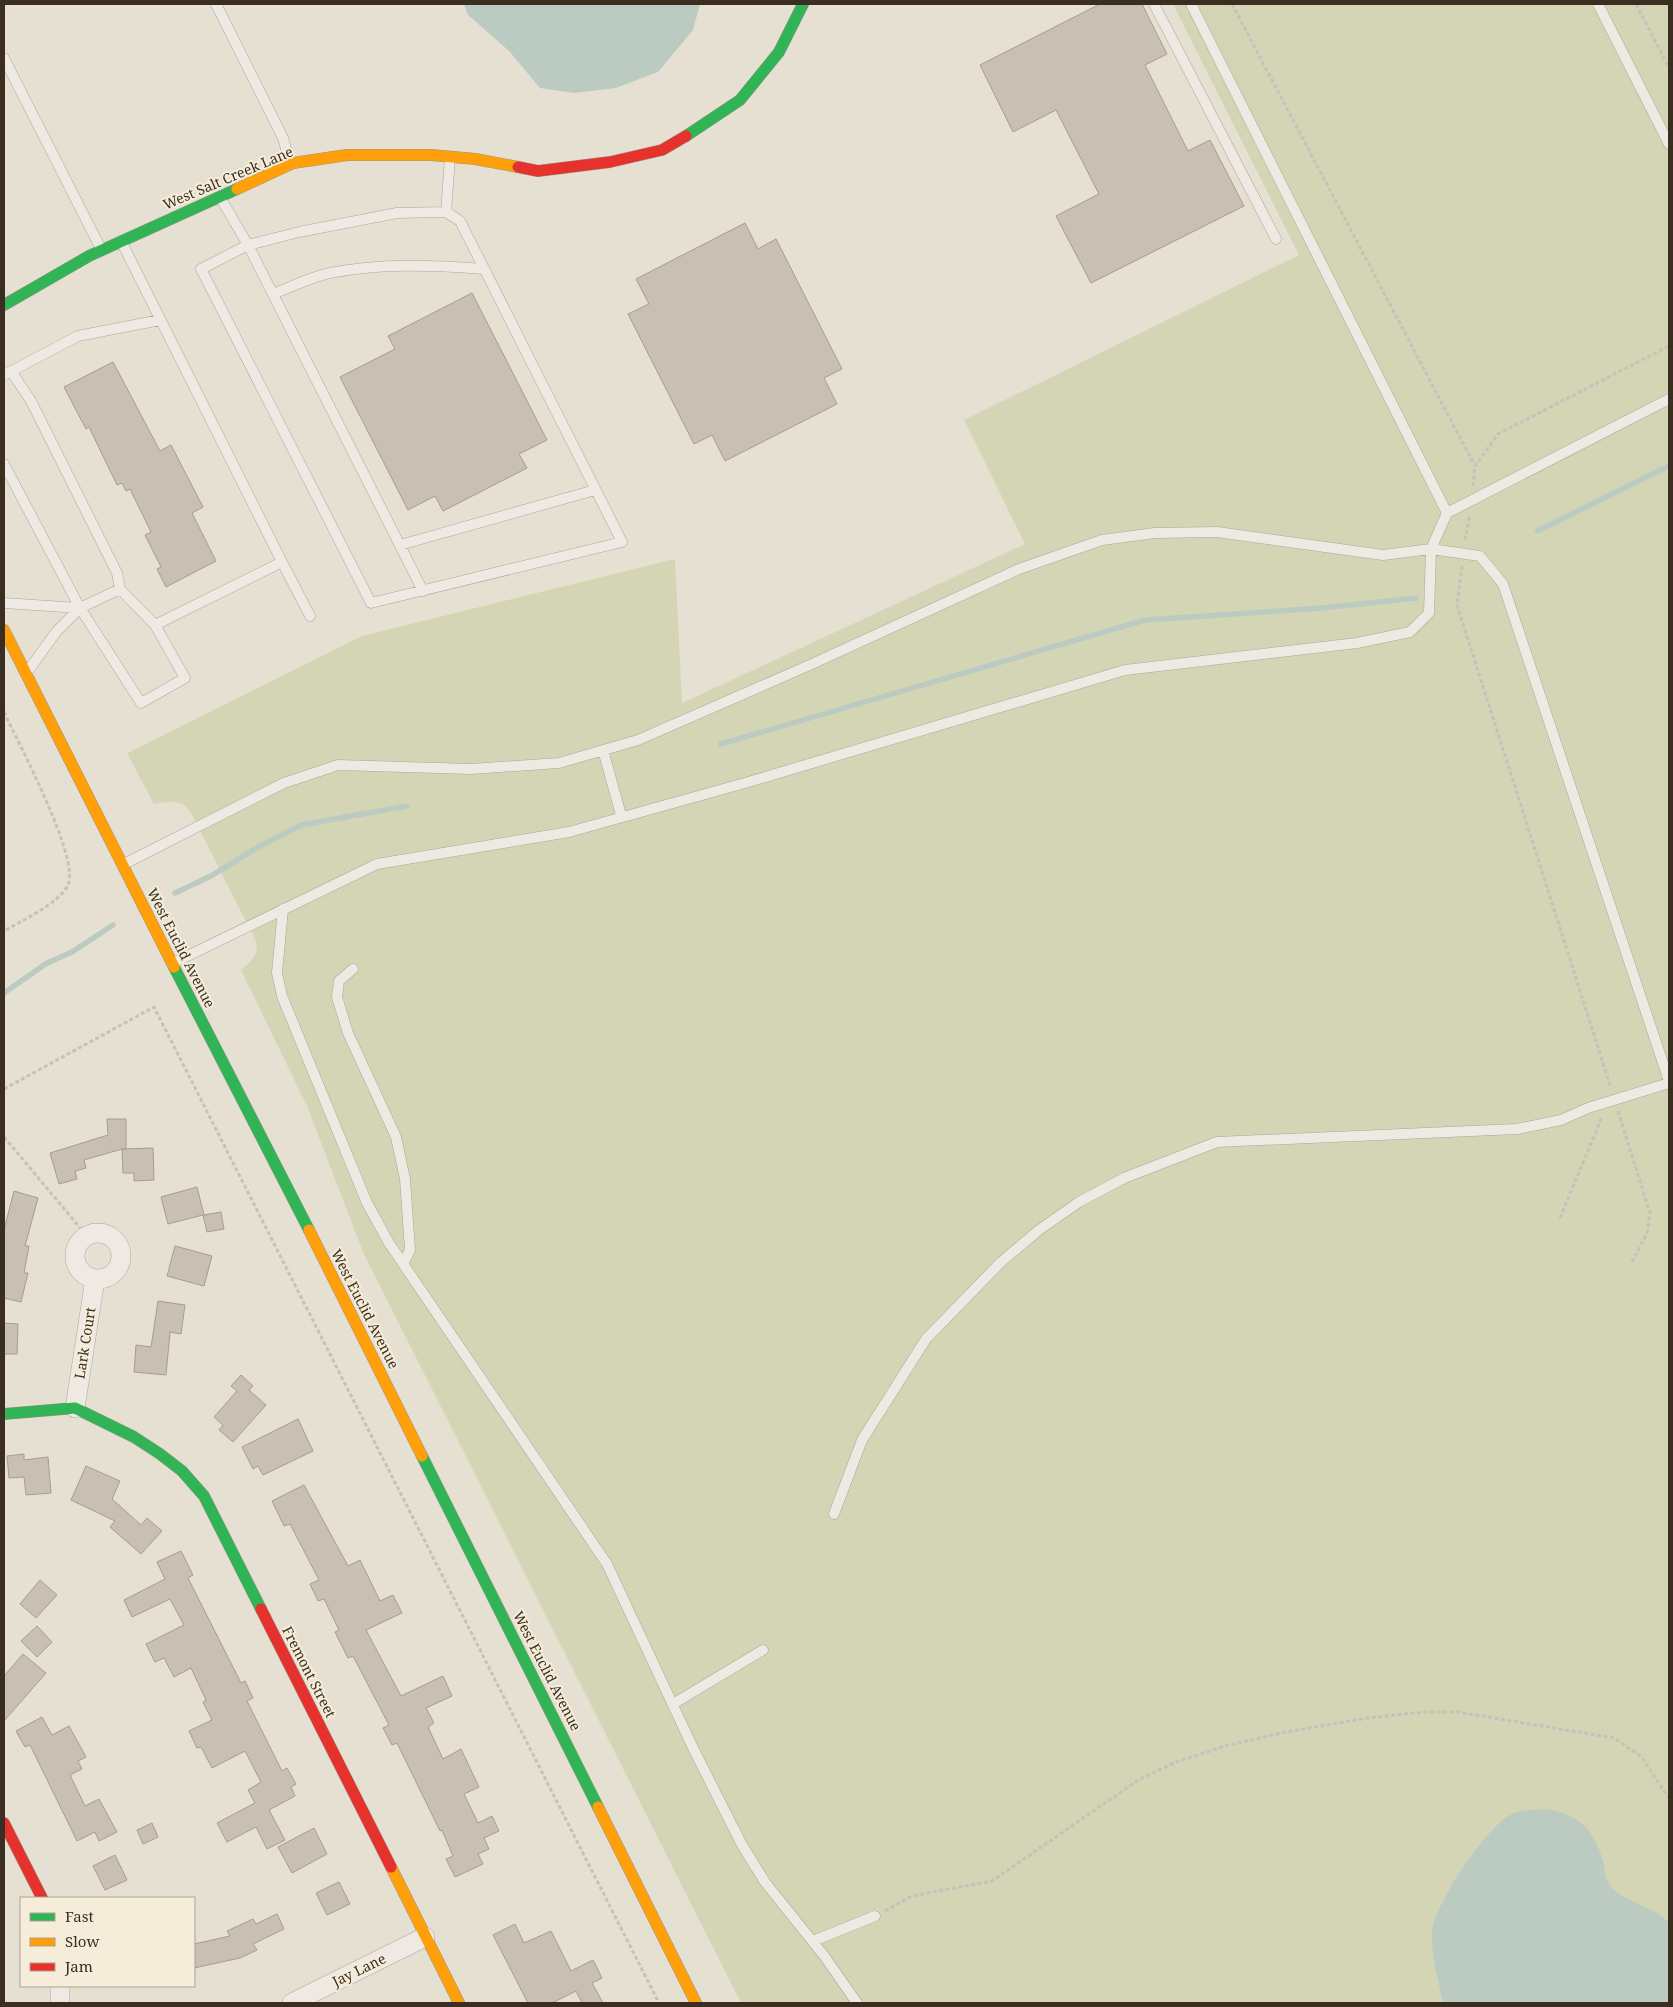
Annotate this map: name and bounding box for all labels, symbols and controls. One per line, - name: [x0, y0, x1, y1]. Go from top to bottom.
- street label: West Salt Creek Lane: [160, 141, 296, 214]
- street label: West Euclid Avenue: [143, 885, 220, 1011]
- street label: West Euclid Avenue: [327, 1246, 404, 1372]
- street label: Lark Court: [69, 1306, 100, 1380]
- street label: West Euclid Avenue: [509, 1608, 586, 1734]
- street label: Fremont Street: [278, 1623, 341, 1721]
- legend: [20, 1897, 195, 1987]
- text: Fast: [65, 1906, 94, 1926]
- text: Slow: [65, 1931, 99, 1951]
- street label: Jay Lane: [328, 1948, 389, 1991]
- text: Jam: [64, 1956, 93, 1976]

